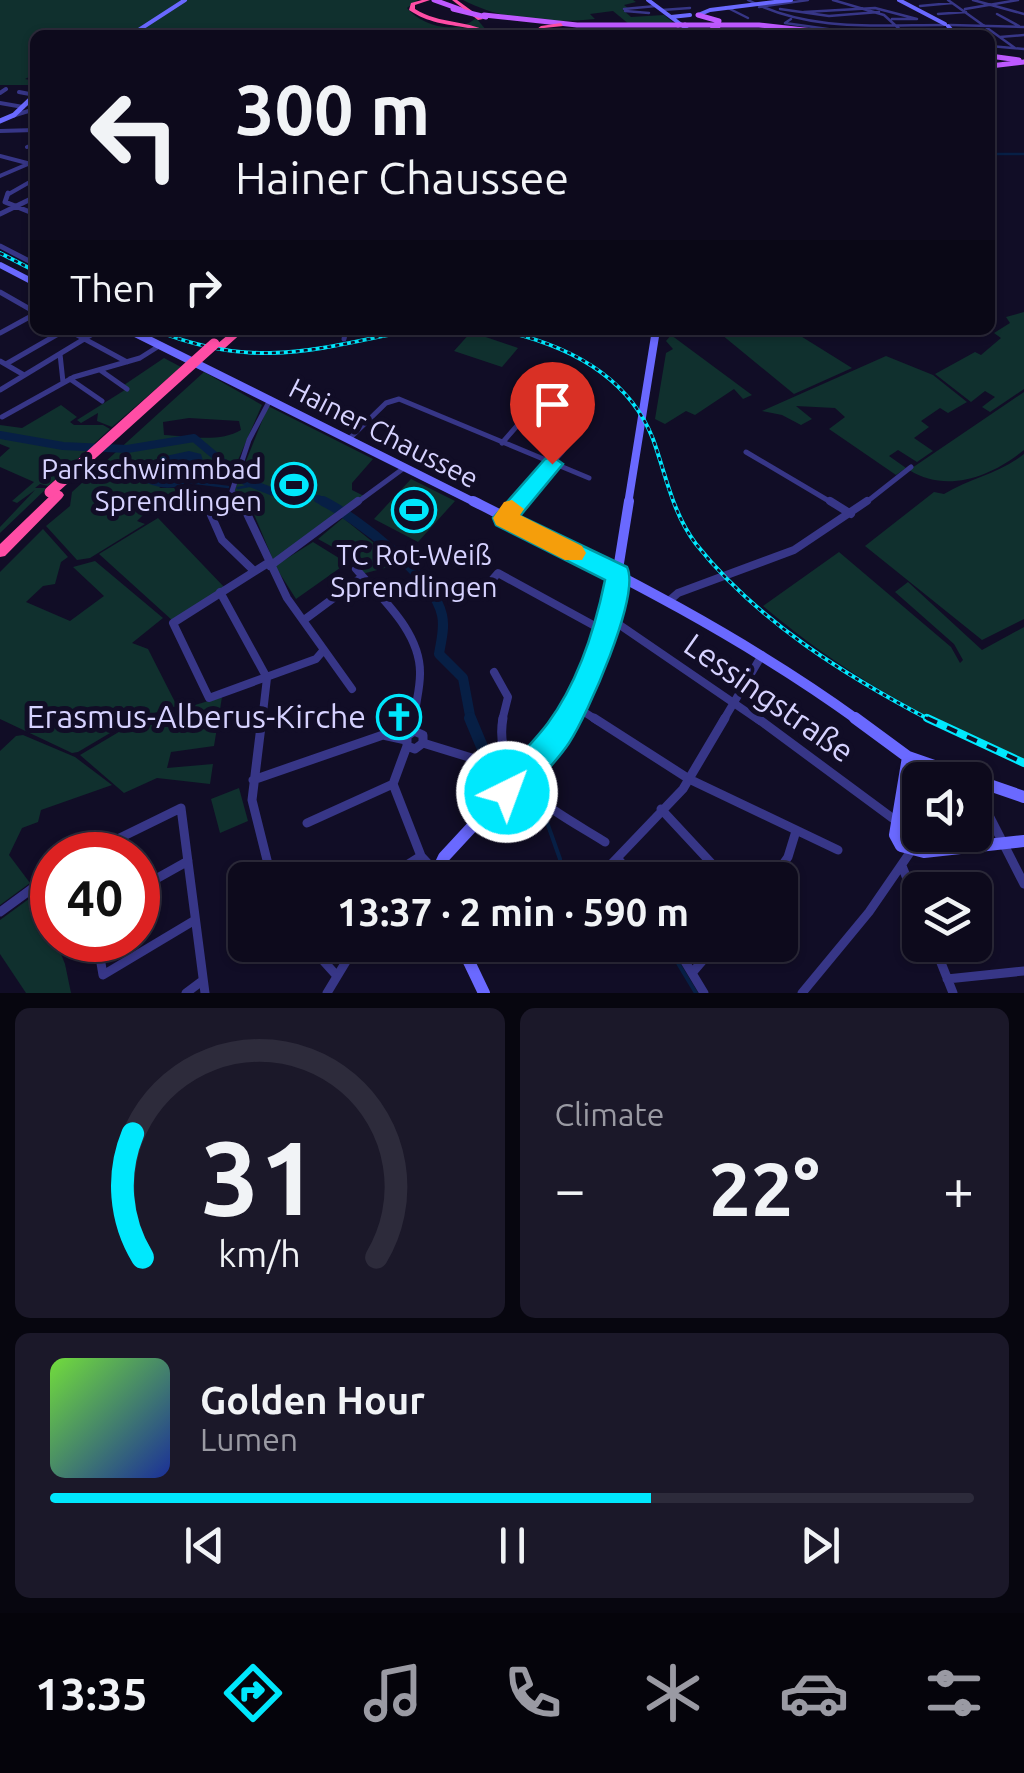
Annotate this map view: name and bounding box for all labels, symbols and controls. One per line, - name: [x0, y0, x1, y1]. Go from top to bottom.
- icon: left: [70, 70, 200, 200]
- text: 300 m: [235, 70, 430, 148]
- text: Hainer Chaussee: [235, 152, 569, 203]
- icon: right: [176, 260, 231, 315]
- text: Then: [70, 267, 156, 309]
- pin: [510, 362, 595, 465]
- street label: Hainer Chaussee: [285, 372, 484, 494]
- icon: arrive: [525, 377, 580, 432]
- place label: Parkschwimmbad Sprendlingen: [41, 453, 262, 516]
- sports icon: Parkschwimmbad Sprendlingen: [271, 462, 317, 508]
- sports icon: TC Rot-Weiß Sprendlingen: [391, 487, 437, 533]
- place label: TC Rot-Weiß Sprendlingen: [330, 539, 498, 602]
- street label: Lessingstraße: [678, 626, 861, 769]
- church icon: Erasmus-Alberus-Kirche: [376, 694, 422, 740]
- place label: Erasmus-Alberus-Kirche: [27, 698, 366, 734]
- position arrow: [455, 740, 559, 844]
- map controls: [902, 762, 992, 962]
- button: sound: [902, 762, 992, 852]
- speed limit sign: 40: [30, 832, 160, 962]
- button: layers: [902, 872, 992, 962]
- text: 13:37 · 2 min · 590 m: [337, 891, 689, 933]
- text: Climate: [555, 1096, 665, 1132]
- text: 31: [201, 1118, 318, 1235]
- text: 22°: [709, 1146, 820, 1230]
- text: −: [555, 1158, 586, 1219]
- text: +: [943, 1158, 974, 1219]
- text: km/h: [218, 1234, 301, 1274]
- text: Golden Hour: [200, 1379, 425, 1421]
- text: Lumen: [200, 1421, 298, 1457]
- icon: previous: [177, 1518, 232, 1573]
- icon: pause: [485, 1518, 540, 1573]
- icon: next: [793, 1518, 848, 1573]
- icon: directions: [218, 1658, 288, 1728]
- icon: music: [358, 1658, 428, 1728]
- icon: phone: [498, 1658, 568, 1728]
- icon: climate: [638, 1658, 708, 1728]
- icon: car: [779, 1658, 849, 1728]
- icon: filters: [919, 1658, 989, 1728]
- text: 13:35: [35, 1668, 148, 1719]

